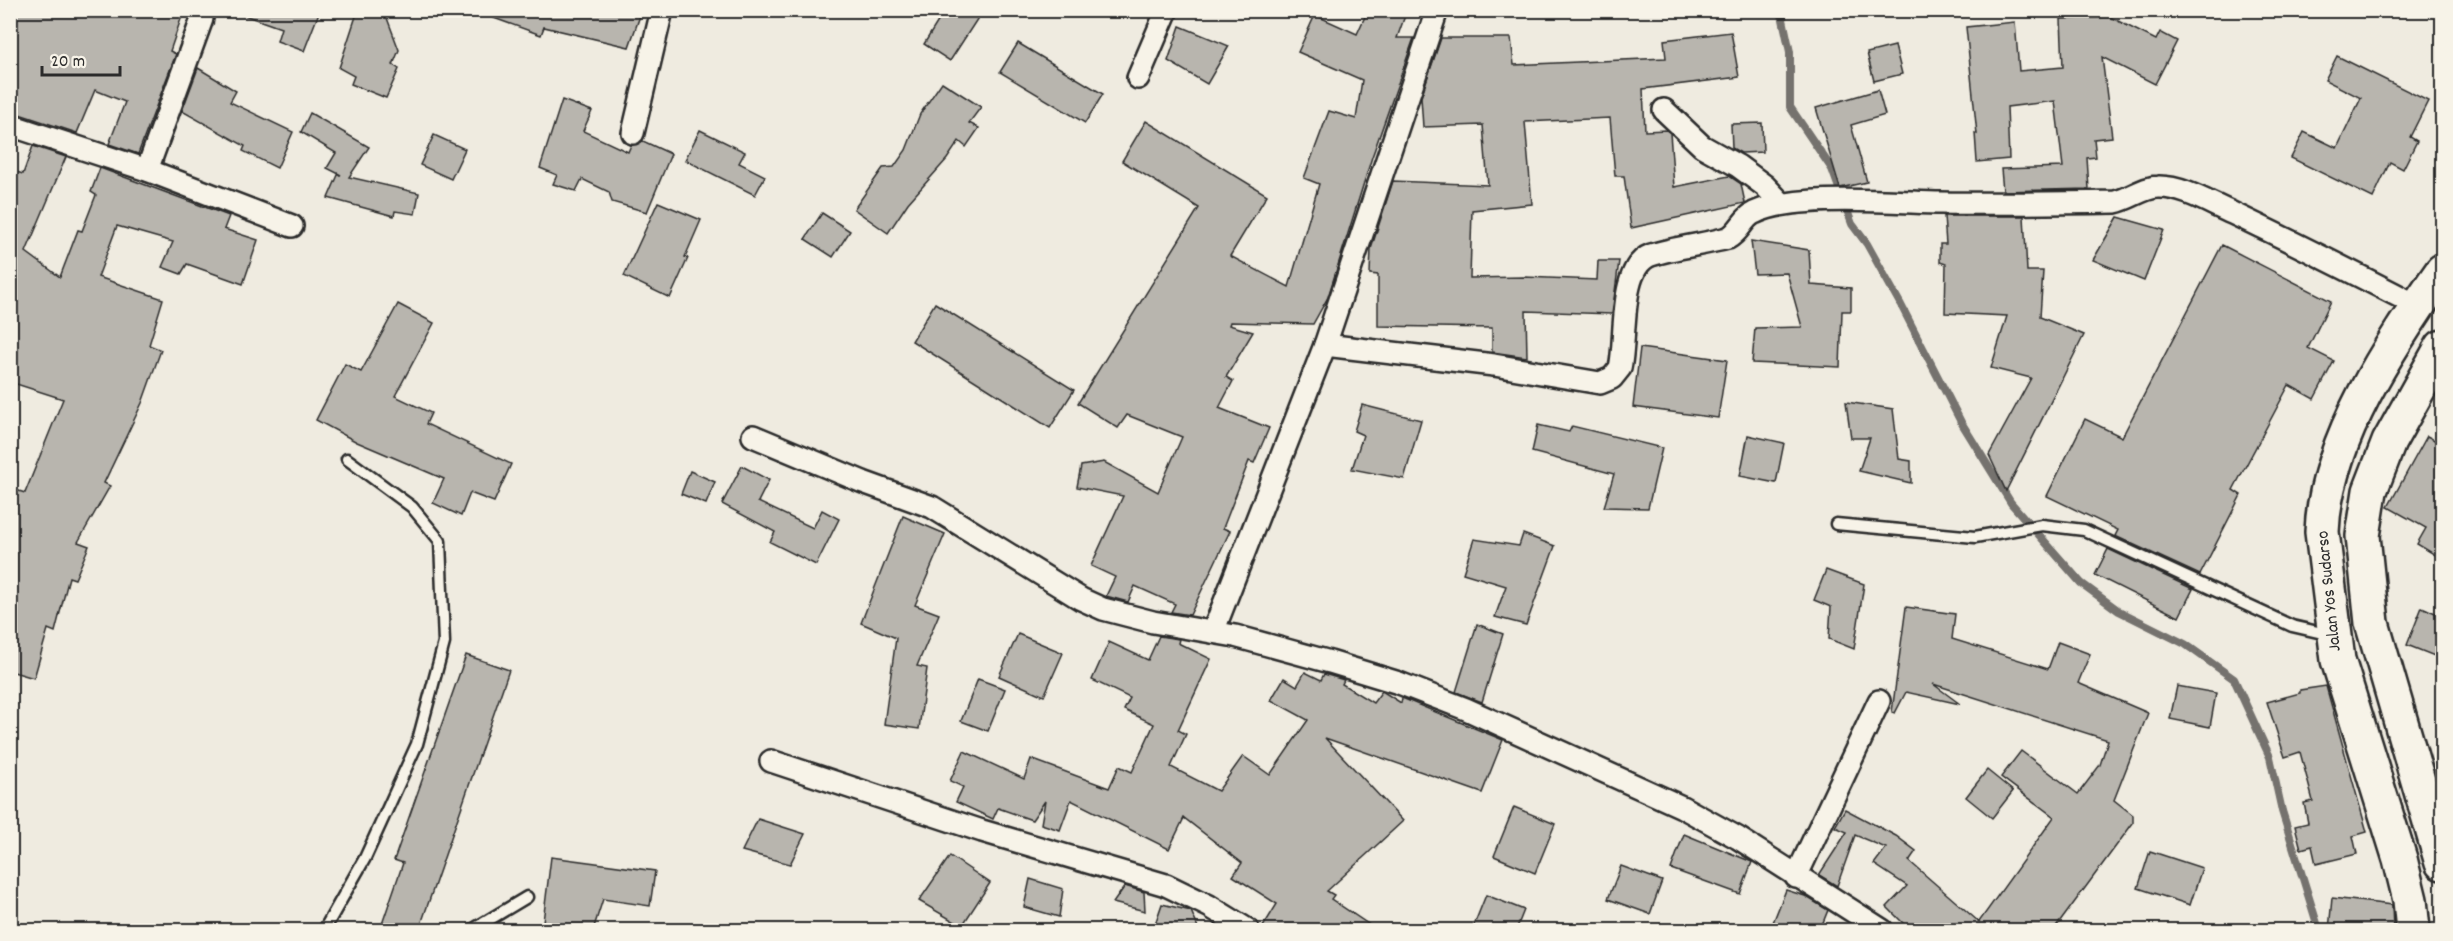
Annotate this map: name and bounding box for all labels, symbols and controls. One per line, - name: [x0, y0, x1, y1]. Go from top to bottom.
- scale bar: [42, 39, 120, 77]
- text: 20 m: [51, 50, 85, 75]
- street label: Jalan Yos Sudarso: [2311, 529, 2349, 653]

